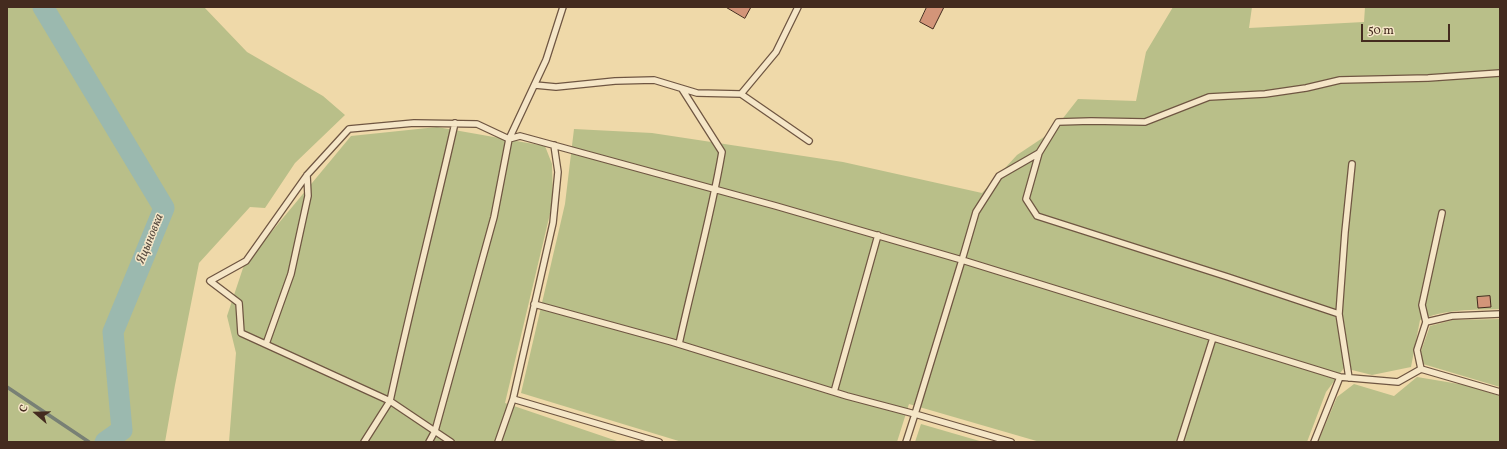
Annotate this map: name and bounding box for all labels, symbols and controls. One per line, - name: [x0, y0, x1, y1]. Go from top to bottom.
- scale bar: [1363, 16, 1452, 42]
- text: 50 m: [1368, 23, 1394, 39]
- water label: Яцыновка: [134, 212, 168, 266]
- north arrow: [16, 393, 56, 433]
- text: С: [16, 403, 33, 415]

